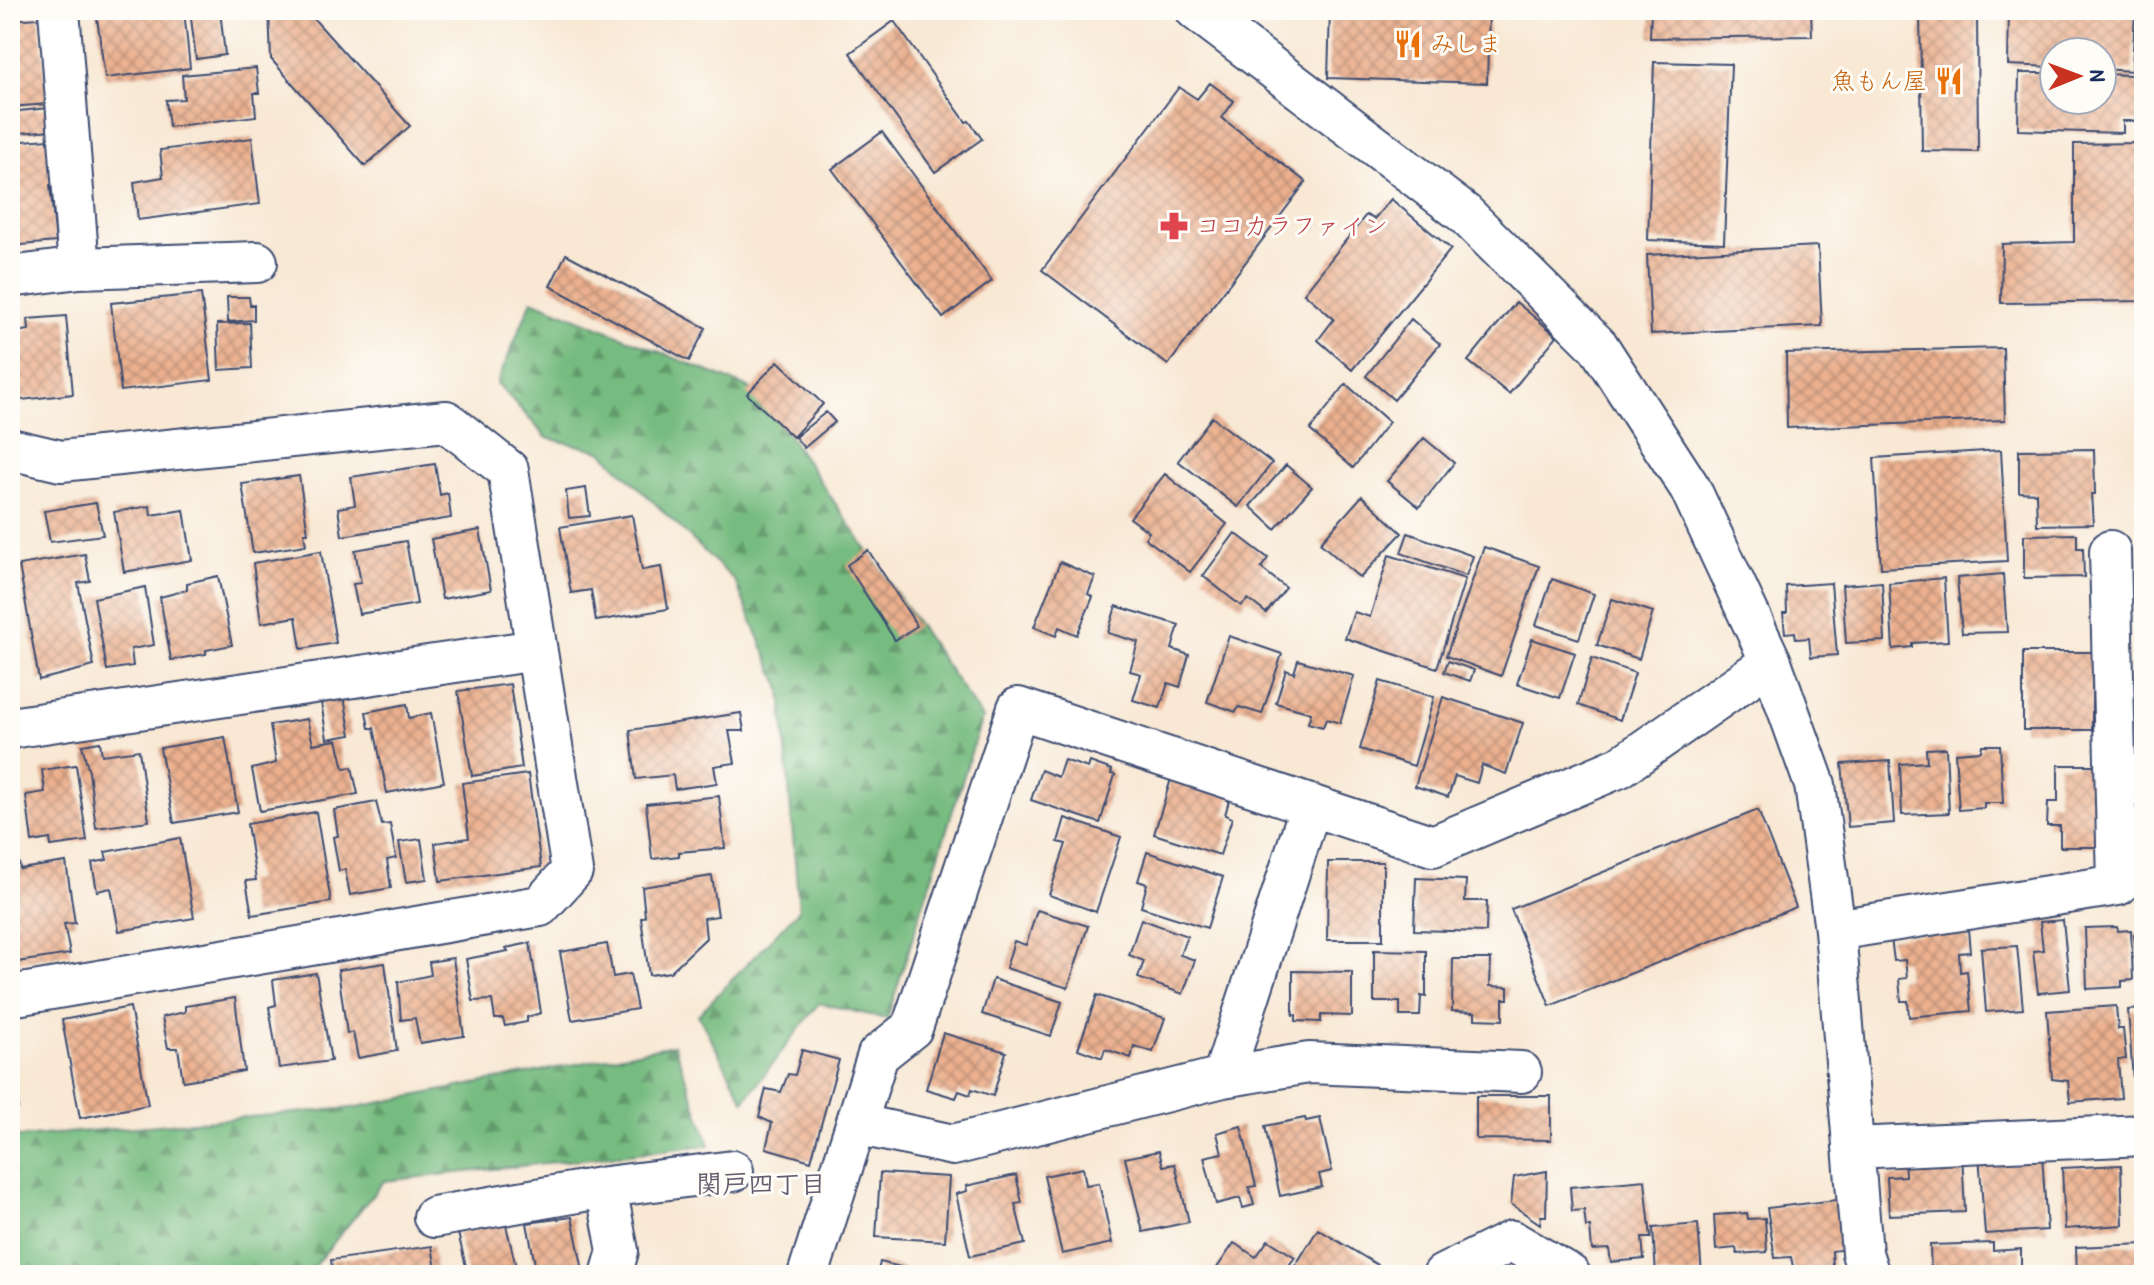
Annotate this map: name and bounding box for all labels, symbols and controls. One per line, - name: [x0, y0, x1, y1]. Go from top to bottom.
- place label: みしま: [1430, 27, 1502, 59]
- restaurant icon: みしま: [1393, 29, 1423, 59]
- north arrow: [2038, 36, 2118, 116]
- place label: 魚もん屋: [1831, 64, 1927, 96]
- restaurant icon: 魚もん屋: [1934, 66, 1964, 96]
- text: N: [2083, 70, 2113, 82]
- place label: ココカラファイン: [1196, 209, 1388, 241]
- pharmacy icon: ココカラファイン: [1159, 211, 1189, 241]
- district label: 関戸四丁目: [696, 1166, 826, 1201]

